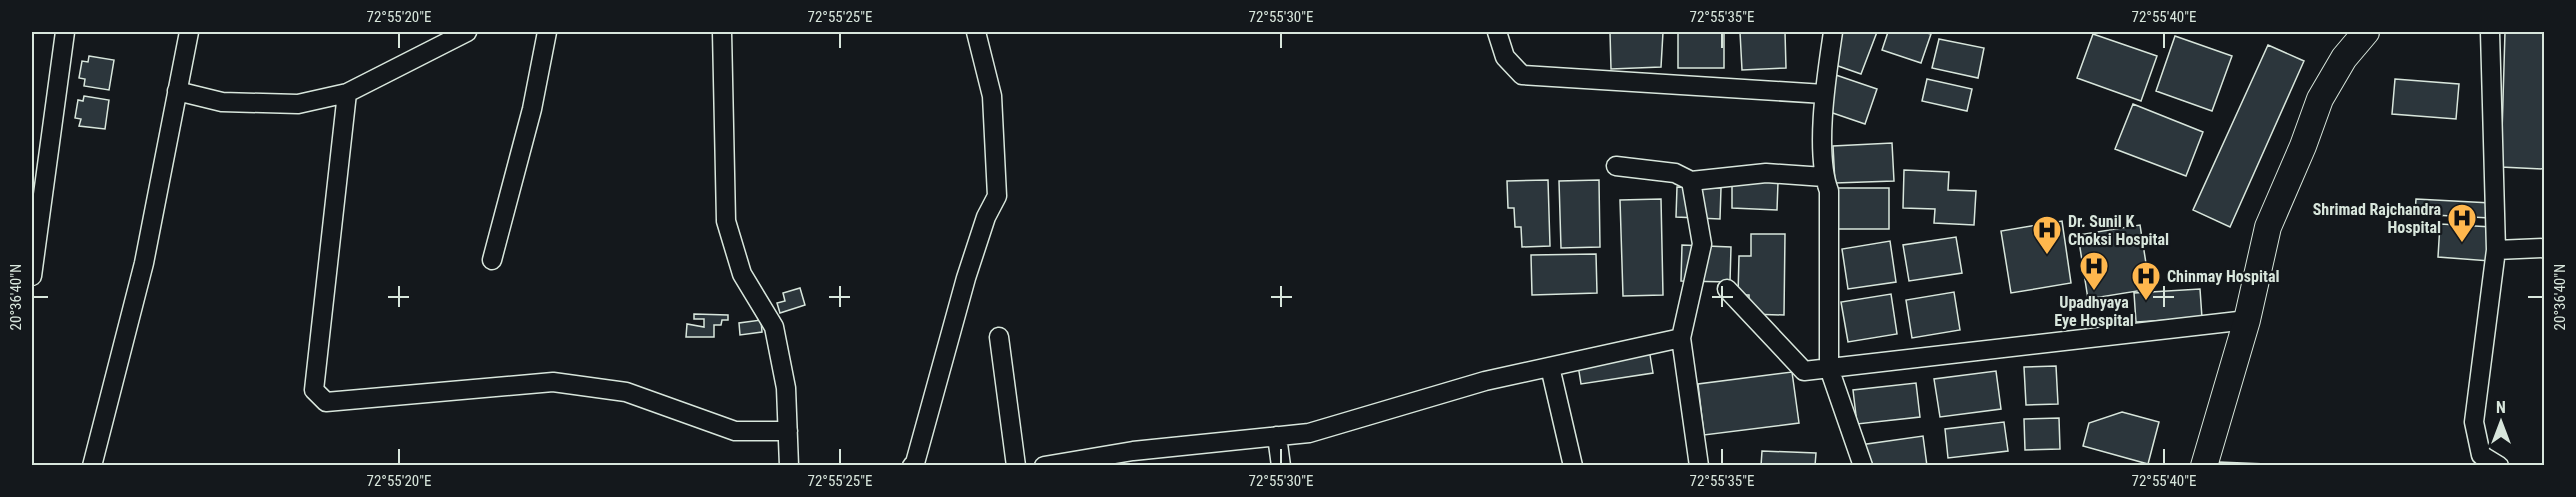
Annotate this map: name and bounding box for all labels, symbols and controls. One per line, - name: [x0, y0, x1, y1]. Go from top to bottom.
- text: 72°55'20"E: [367, 8, 431, 26]
- text: 72°55'25"E: [808, 8, 872, 26]
- text: 72°55'30"E: [1249, 8, 1313, 26]
- text: 72°55'35"E: [1690, 8, 1754, 26]
- text: 72°55'40"E: [2132, 8, 2196, 26]
- place label: Shrimad Rajchandra Hospital: [2313, 200, 2441, 237]
- hospital icon: Shrimad Rajchandra Hospital: [2446, 202, 2478, 244]
- place label: Dr. Sunil K Choksi Hospital: [2068, 212, 2169, 249]
- hospital icon: Dr. Sunil K Choksi Hospital: [2031, 214, 2063, 256]
- hospital icon: Upadhyaya Eye Hospital: [2078, 250, 2110, 292]
- hospital icon: Chinmay Hospital: [2130, 260, 2162, 302]
- text: 20°36'40"N: [7, 264, 25, 330]
- text: 20°36'40"N: [2551, 264, 2569, 330]
- place label: Chinmay Hospital: [2167, 267, 2279, 286]
- place label: Upadhyaya Eye Hospital: [2054, 293, 2134, 330]
- north arrow: [2471, 392, 2531, 452]
- text: N: [2496, 398, 2506, 417]
- text: 72°55'20"E: [367, 472, 431, 490]
- text: 72°55'25"E: [808, 472, 872, 490]
- text: 72°55'30"E: [1249, 472, 1313, 490]
- text: 72°55'35"E: [1690, 472, 1754, 490]
- text: 72°55'40"E: [2132, 472, 2196, 490]

